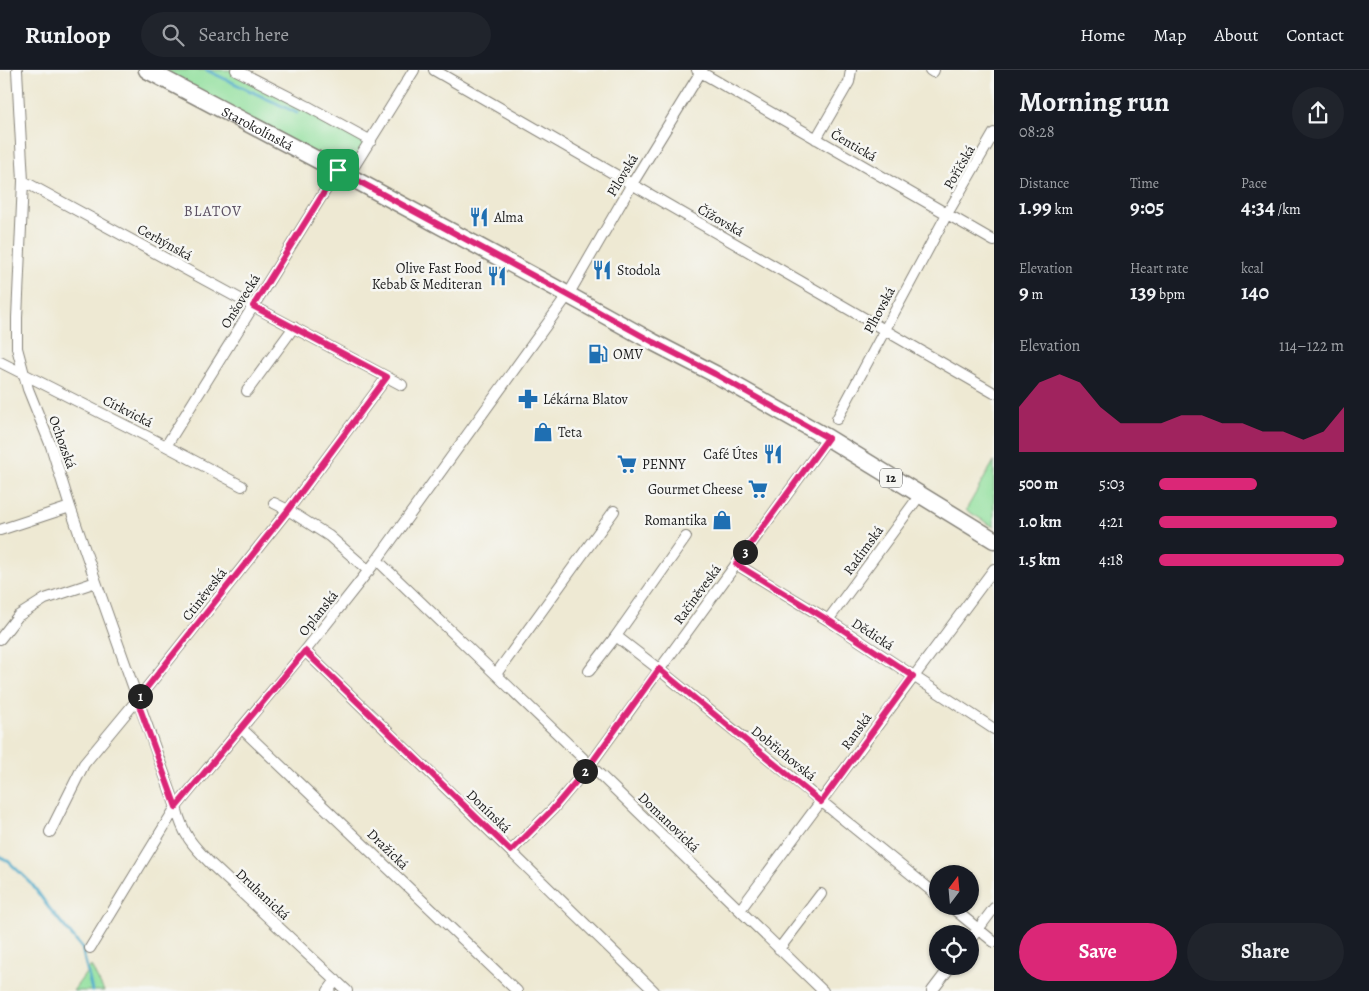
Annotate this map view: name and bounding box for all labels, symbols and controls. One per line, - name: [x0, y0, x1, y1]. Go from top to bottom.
- search box: [141, 12, 491, 57]
- text: Runloop: [25, 19, 111, 51]
- icon: search: [159, 21, 187, 49]
- text: Search here: [199, 22, 289, 48]
- text: Home: [1080, 23, 1125, 47]
- text: Map: [1153, 23, 1186, 47]
- text: About: [1214, 23, 1258, 47]
- text: Contact: [1286, 23, 1344, 47]
- text: Morning run: [1019, 83, 1169, 121]
- button: share: [1292, 87, 1344, 139]
- street label: Starokolínská: [218, 102, 297, 156]
- text: 08:28: [1019, 121, 1054, 143]
- street label: Čentická: [827, 125, 881, 166]
- street label: Poříčská: [939, 141, 980, 193]
- pin: [317, 149, 359, 191]
- street label: Pilovská: [602, 150, 643, 200]
- icon: arrive: [324, 156, 352, 184]
- text: Distance: [1019, 174, 1069, 193]
- text: Time: [1130, 174, 1159, 193]
- text: Pace: [1241, 174, 1267, 193]
- text: 1.99: [1019, 193, 1052, 221]
- text: 9:05: [1130, 193, 1164, 221]
- text: 4:34: [1241, 193, 1275, 221]
- street label: Čížovská: [694, 200, 748, 242]
- text: km: [1052, 200, 1073, 219]
- text: /km: [1275, 200, 1301, 219]
- district label: BLATOV: [184, 201, 242, 221]
- restaurant icon: Alma: [468, 206, 490, 228]
- place label: Alma: [493, 208, 524, 227]
- street label: Cerhýnská: [134, 220, 196, 266]
- place label: Olive Fast Food Kebab & Mediteran: [372, 259, 482, 294]
- restaurant icon: Stodola: [591, 259, 613, 281]
- text: Elevation: [1019, 259, 1073, 278]
- text: Heart rate: [1130, 259, 1188, 278]
- text: kcal: [1241, 259, 1263, 278]
- place label: Stodola: [617, 261, 661, 280]
- restaurant icon: Olive Fast Food Kebab & Mediteran: [486, 265, 508, 287]
- street label: Onšovecká: [216, 270, 265, 332]
- text: 9: [1019, 278, 1029, 306]
- text: 139: [1130, 278, 1156, 306]
- text: 140: [1241, 278, 1269, 306]
- street label: Plhovská: [859, 283, 900, 337]
- text: m: [1029, 285, 1043, 304]
- text: bpm: [1156, 285, 1185, 304]
- text: Elevation: [1019, 335, 1080, 357]
- text: 114–122 m: [1279, 335, 1344, 357]
- fuel station icon: OMV: [587, 343, 609, 365]
- place label: OMV: [613, 345, 643, 364]
- pharmacy icon: Lékárna Blatov: [517, 388, 539, 410]
- place label: Lékárna Blatov: [543, 390, 629, 409]
- street label: Církvická: [99, 391, 157, 432]
- street label: Ochozská: [44, 413, 81, 472]
- shop icon: Teta: [532, 421, 554, 443]
- place label: Teta: [558, 423, 583, 442]
- restaurant icon: Café Útes: [762, 443, 784, 465]
- place label: Café Útes: [703, 445, 758, 464]
- supermarket icon: PENNY: [616, 453, 638, 475]
- place label: PENNY: [642, 455, 686, 474]
- road number: 12: [880, 468, 902, 488]
- text: 500 m: [1019, 473, 1058, 495]
- text: 5:03: [1099, 473, 1125, 495]
- supermarket icon: Gourmet Cheese: [747, 478, 769, 500]
- place label: Gourmet Cheese: [648, 480, 743, 499]
- shop icon: Romantika: [711, 509, 733, 531]
- place label: Romantika: [644, 511, 707, 530]
- text: 1.0 km: [1019, 511, 1062, 533]
- text: 4:21: [1099, 511, 1123, 533]
- street label: Radimská: [839, 521, 888, 579]
- pin: 3: [732, 540, 758, 564]
- text: 3: [742, 543, 749, 562]
- text: 1.5 km: [1019, 549, 1060, 571]
- text: 4:18: [1099, 549, 1123, 571]
- street label: Račiněveská: [669, 560, 726, 628]
- street label: Ctiněveská: [178, 564, 231, 625]
- street label: Oplanská: [294, 586, 343, 640]
- street label: Dědická: [848, 614, 898, 655]
- pin: 1: [128, 684, 152, 708]
- text: 1: [138, 687, 143, 706]
- street label: Ranská: [837, 709, 877, 754]
- street label: Dobřichovská: [747, 721, 821, 786]
- pin: 2: [572, 758, 598, 784]
- text: 2: [582, 762, 589, 781]
- street label: Donínská: [462, 785, 515, 838]
- street label: Domanovická: [634, 788, 704, 857]
- street label: Dražická: [363, 825, 413, 874]
- street label: Druhanická: [231, 864, 294, 925]
- north arrow: [929, 865, 979, 915]
- map controls: [929, 865, 979, 975]
- button: Save: [1019, 923, 1177, 981]
- button: Share: [1187, 923, 1344, 981]
- button: locate: [929, 925, 979, 975]

